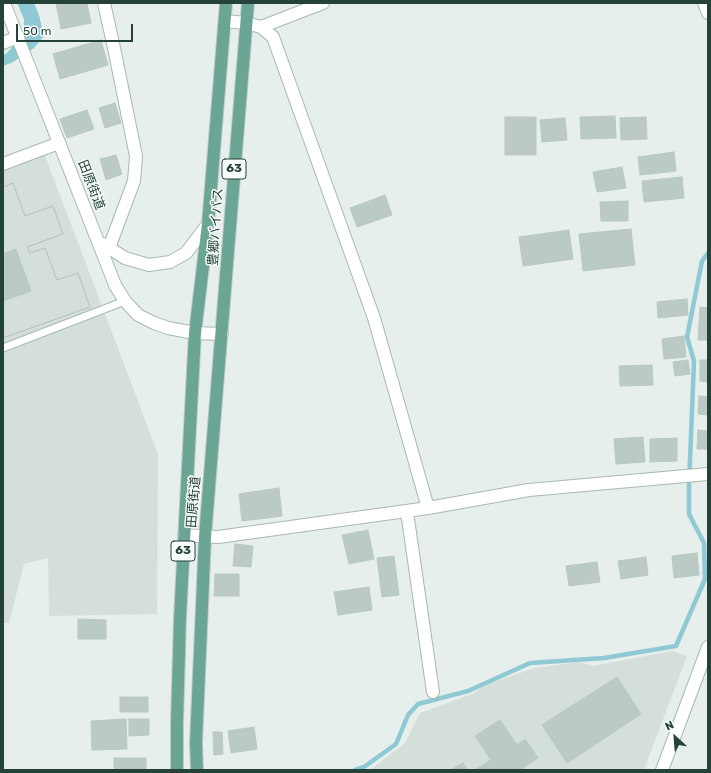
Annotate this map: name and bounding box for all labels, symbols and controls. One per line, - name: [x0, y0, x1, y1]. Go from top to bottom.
- scale bar: [18, 16, 135, 42]
- text: 50 m: [23, 24, 51, 38]
- street label: 田原街道: [74, 158, 108, 212]
- road number: 63: [222, 159, 246, 179]
- street label: 豊郷バイパス: [205, 188, 227, 266]
- street label: 田原街道: [184, 475, 204, 529]
- road number: 63: [171, 541, 195, 561]
- north arrow: [655, 717, 695, 757]
- text: N: [663, 718, 676, 733]

